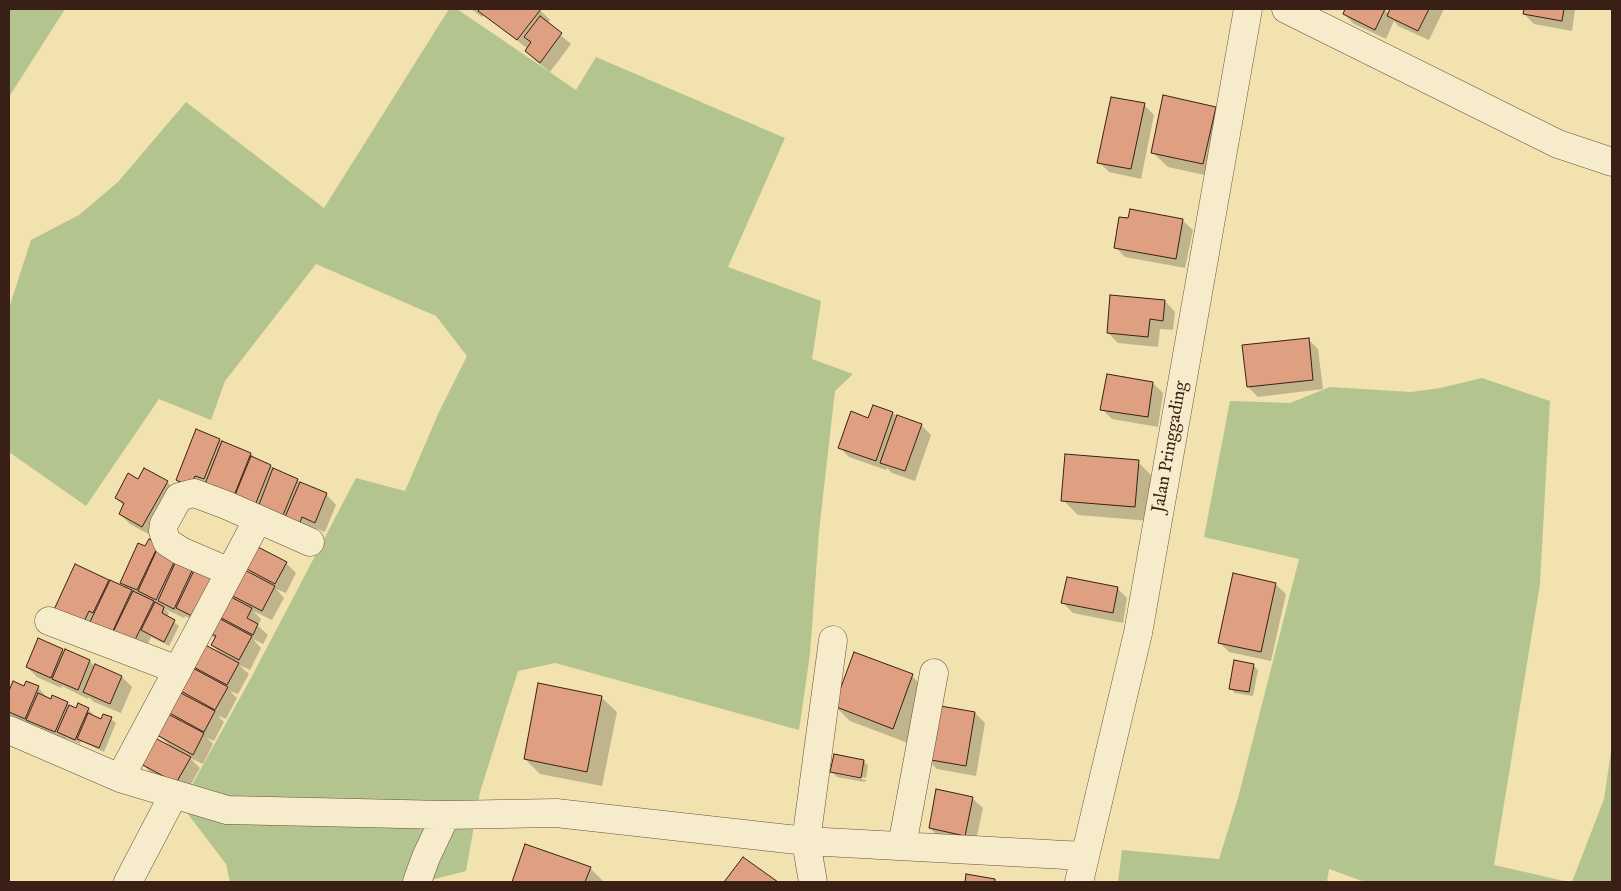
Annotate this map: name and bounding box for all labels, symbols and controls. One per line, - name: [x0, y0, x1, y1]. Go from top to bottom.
- street label: Jalan Pringgading: [1149, 379, 1193, 515]

